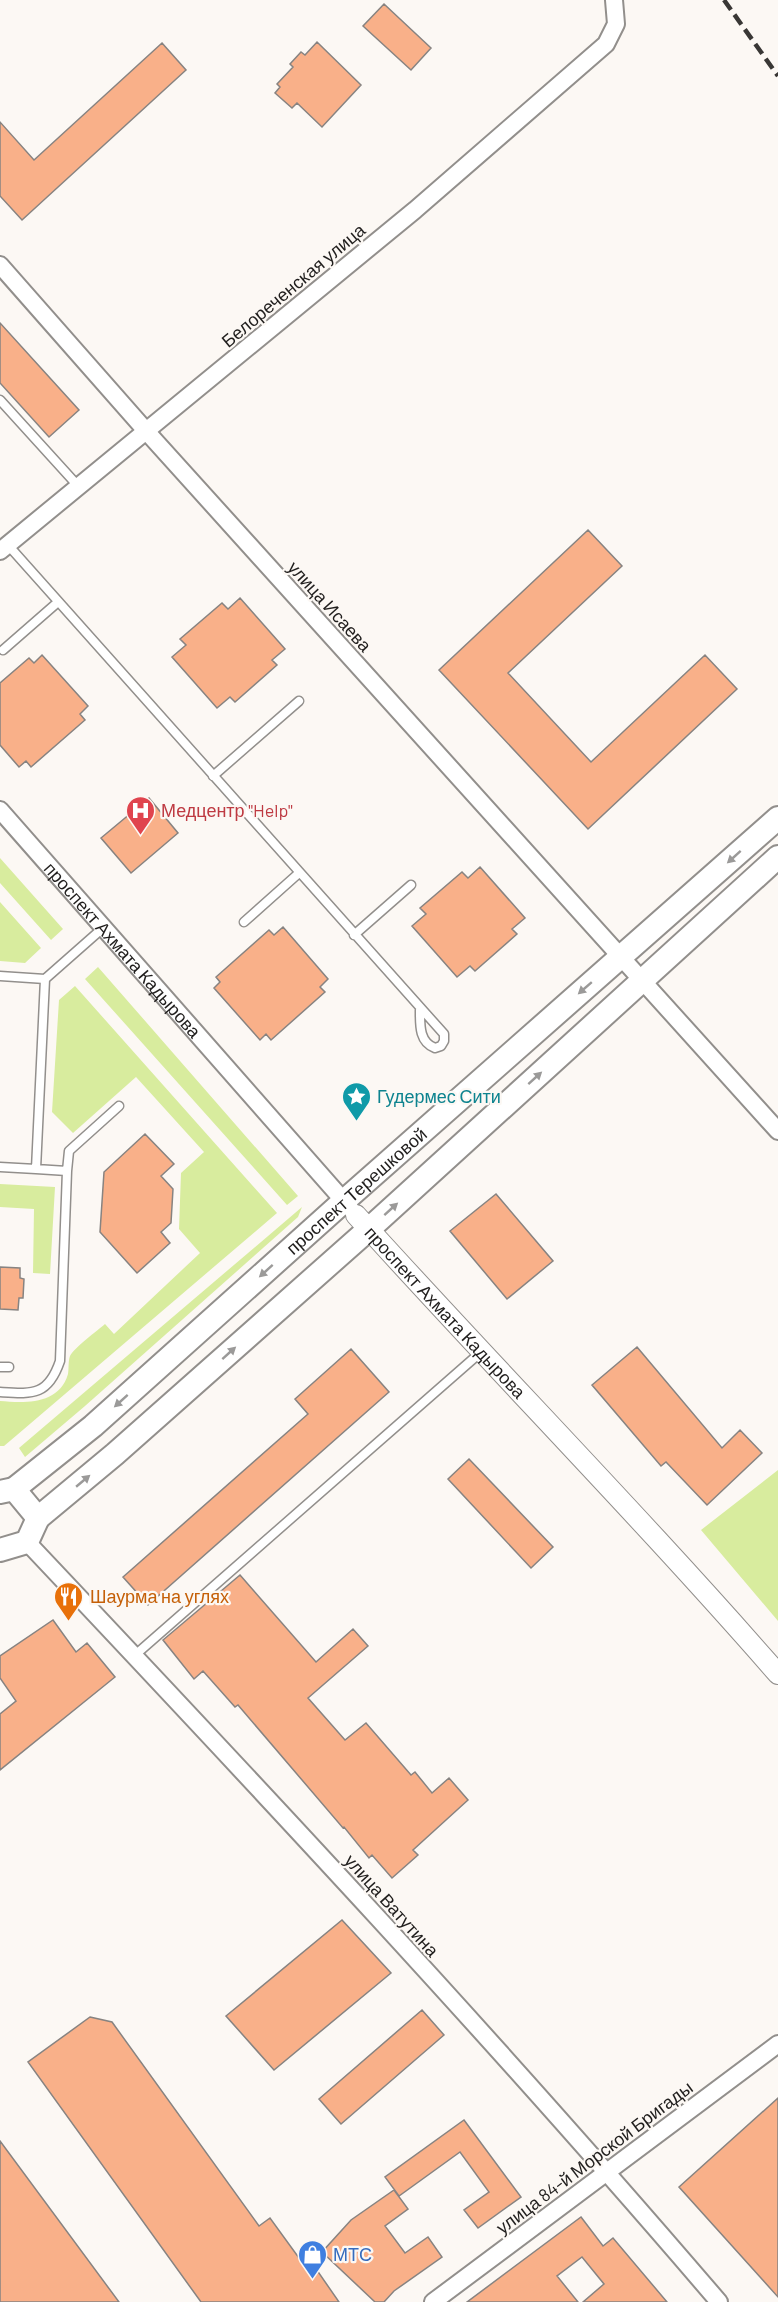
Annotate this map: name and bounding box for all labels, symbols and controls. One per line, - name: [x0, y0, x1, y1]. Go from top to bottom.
- street label: Белореченская улица: [217, 218, 370, 352]
- street label: улица Исаева: [284, 556, 377, 657]
- hospital icon: Медцентр "Help": [124, 794, 156, 836]
- place label: Медцентр "Help": [161, 799, 293, 821]
- one-way arrow: [727, 850, 742, 863]
- street label: проспект Ахмата Кадырова: [40, 857, 207, 1043]
- one-way arrow: [577, 982, 593, 995]
- one-way arrow: [528, 1071, 543, 1085]
- place icon: Гудермес Сити: [340, 1080, 372, 1122]
- place label: Гудермес Сити: [377, 1085, 501, 1107]
- street label: проспект Терешковой: [281, 1123, 431, 1259]
- one-way arrow: [383, 1203, 398, 1216]
- street label: проспект Ахмата Кадырова: [360, 1221, 531, 1403]
- one-way arrow: [259, 1264, 274, 1277]
- one-way arrow: [222, 1346, 237, 1360]
- one-way arrow: [114, 1394, 129, 1407]
- one-way arrow: [75, 1475, 91, 1488]
- restaurant icon: Шаурма на углях: [53, 1580, 85, 1622]
- place label: Шаурма на углях: [90, 1585, 229, 1607]
- street label: улица Ватутина: [340, 1849, 444, 1962]
- street label: улица 84-й Морской Бригады: [491, 2076, 697, 2238]
- shop icon: МТС: [296, 2238, 328, 2280]
- place label: МТС: [333, 2243, 372, 2265]

